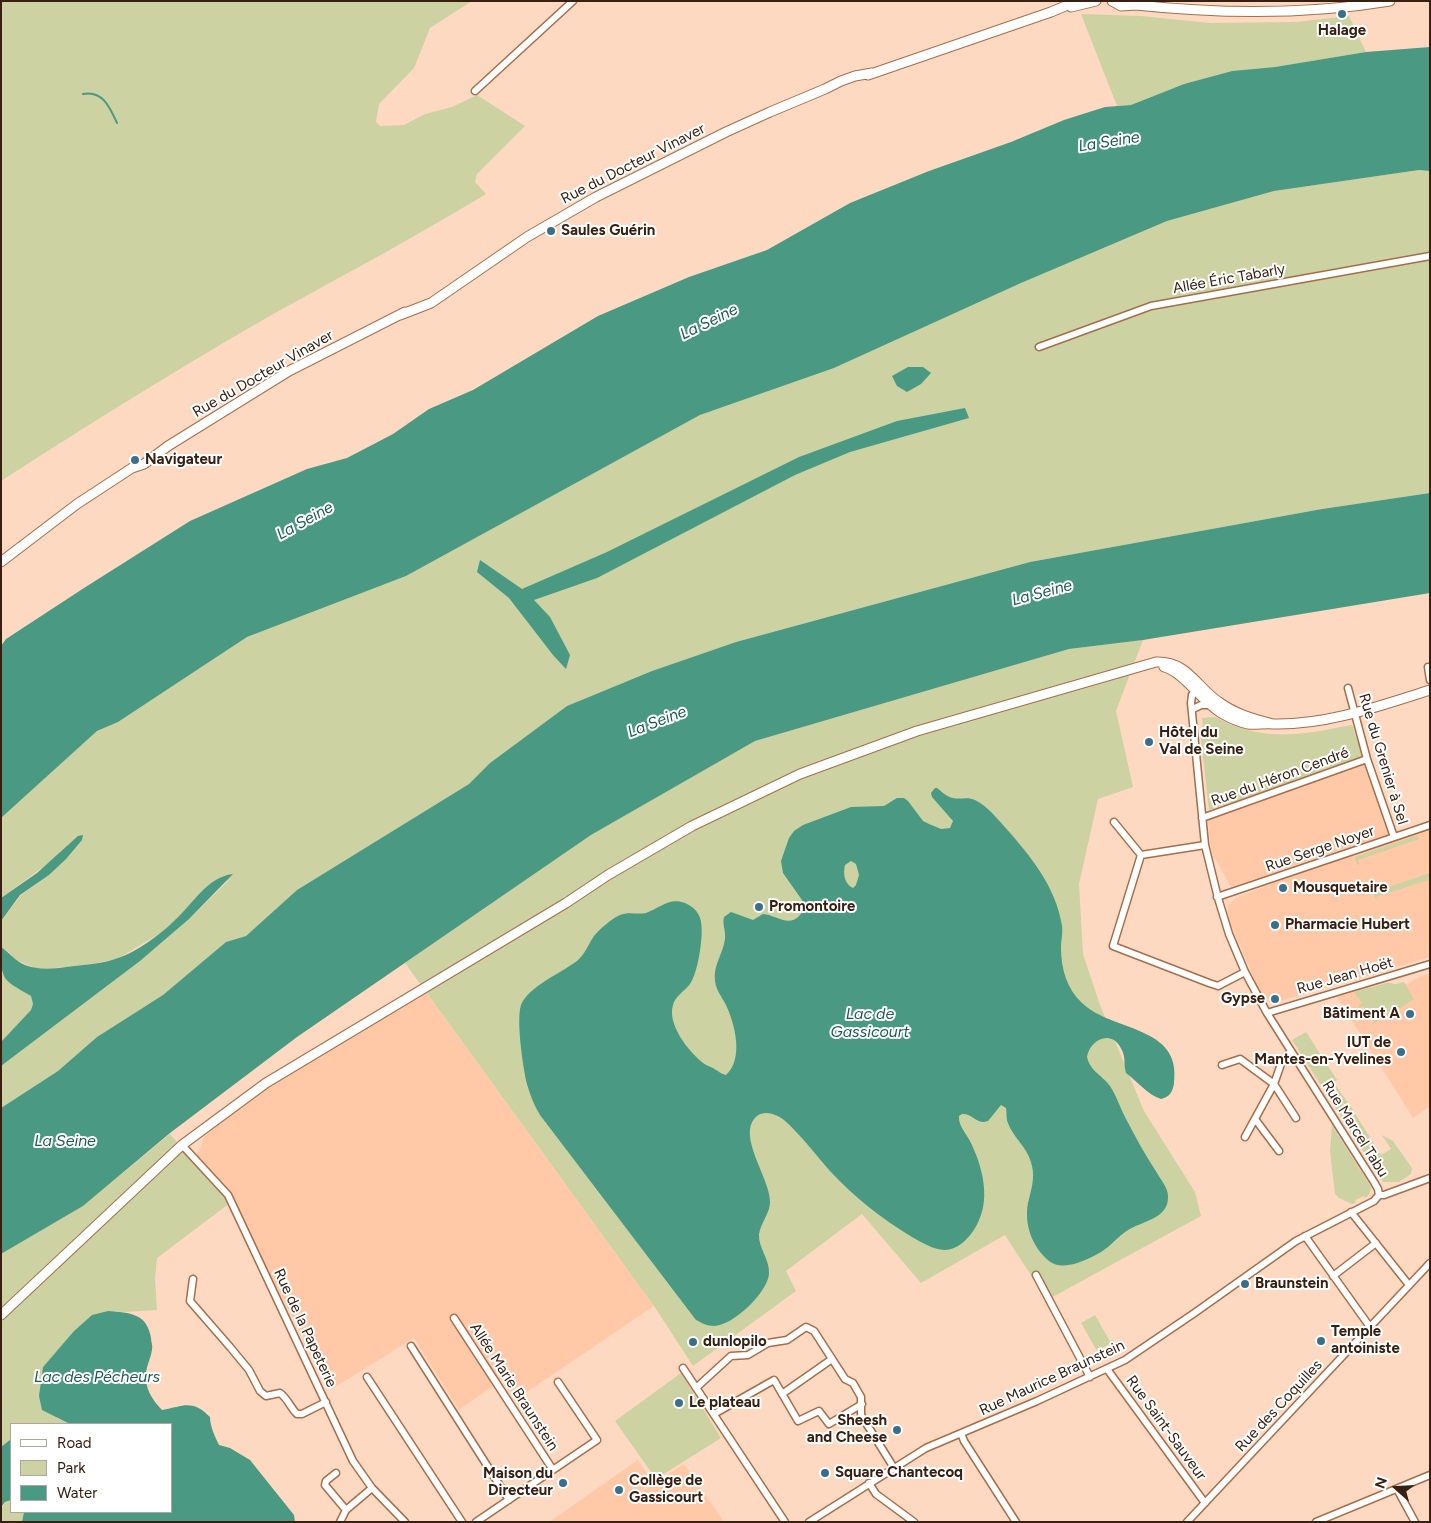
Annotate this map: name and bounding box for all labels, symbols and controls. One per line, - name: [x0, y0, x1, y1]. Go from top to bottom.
- marker: Halage: [1336, 8, 1348, 20]
- place label: Halage: [1318, 22, 1366, 40]
- street label: Rue du Docteur Vinaver: [558, 120, 708, 208]
- water label: La Seine: [1077, 128, 1141, 156]
- place label: Saules Guérin: [561, 222, 655, 240]
- marker: Saules Guérin: [545, 225, 557, 237]
- street label: Allée Éric Tabarly: [1171, 260, 1287, 298]
- water label: La Seine: [677, 300, 741, 344]
- street label: Rue du Docteur Vinaver: [190, 326, 336, 422]
- place label: Navigateur: [145, 451, 222, 469]
- marker: Navigateur: [129, 454, 141, 466]
- water label: La Seine: [273, 498, 337, 544]
- water label: La Seine: [1010, 576, 1074, 610]
- street label: Rue du Grenier à Sel: [1355, 691, 1411, 827]
- water label: La Seine: [625, 702, 689, 742]
- place label: Hôtel du Val de Seine: [1159, 724, 1243, 759]
- marker: Hôtel du Val de Seine: [1143, 736, 1155, 748]
- street label: Rue du Héron Cendré: [1209, 744, 1351, 810]
- street label: Rue Serge Noyer: [1263, 822, 1377, 876]
- place label: Mousquetaire: [1293, 879, 1388, 897]
- marker: Mousquetaire: [1277, 882, 1289, 894]
- place label: Promontoire: [769, 898, 855, 916]
- marker: Promontoire: [753, 901, 765, 913]
- place label: Pharmacie Hubert: [1285, 916, 1410, 934]
- marker: Pharmacie Hubert: [1269, 919, 1281, 931]
- street label: Rue Jean Hoët: [1295, 954, 1395, 998]
- place label: Gypse: [1221, 990, 1265, 1008]
- marker: Gypse: [1269, 993, 1281, 1005]
- water label: Lac de Gassicourt: [831, 1004, 909, 1042]
- place label: Bâtiment A: [1323, 1005, 1400, 1023]
- marker: Bâtiment A: [1404, 1008, 1416, 1020]
- place label: IUT de Mantes-en-Yvelines: [1254, 1034, 1391, 1069]
- marker: IUT de Mantes-en-Yvelines: [1395, 1046, 1407, 1058]
- street label: Rue Marcel Tabu: [1318, 1077, 1392, 1181]
- water label: La Seine: [34, 1131, 96, 1151]
- street label: Rue de la Papeterie: [270, 1266, 340, 1390]
- place label: Braunstein: [1255, 1275, 1329, 1293]
- marker: Braunstein: [1239, 1278, 1251, 1290]
- street label: Allée Marie Braunstein: [466, 1320, 562, 1454]
- place label: Temple antoiniste: [1331, 1323, 1400, 1358]
- place label: dunlopilo: [703, 1333, 767, 1351]
- marker: Temple antoiniste: [1315, 1335, 1327, 1347]
- marker: dunlopilo: [687, 1336, 699, 1348]
- street label: Rue Maurice Braunstein: [977, 1336, 1127, 1420]
- street label: Rue des Coquilles: [1232, 1356, 1326, 1456]
- water label: Lac des Pécheurs: [34, 1367, 160, 1387]
- street label: Rue Saint-Sauveur: [1122, 1372, 1210, 1484]
- place label: Le plateau: [689, 1394, 760, 1412]
- marker: Le plateau: [673, 1397, 685, 1409]
- place label: Sheesh and Cheese: [807, 1412, 887, 1447]
- legend: [10, 1423, 172, 1513]
- marker: Sheesh and Cheese: [891, 1424, 903, 1436]
- text: Road: [57, 1434, 92, 1452]
- text: Park: [57, 1459, 86, 1477]
- north arrow: [1371, 1463, 1421, 1513]
- place label: Square Chantecoq: [835, 1464, 963, 1482]
- place label: Maison du Directeur: [483, 1465, 553, 1500]
- marker: Square Chantecoq: [819, 1467, 831, 1479]
- place label: Collège de Gassicourt: [629, 1472, 703, 1507]
- text: N: [1372, 1475, 1391, 1491]
- marker: Maison du Directeur: [557, 1477, 569, 1489]
- text: Water: [57, 1484, 97, 1502]
- marker: Collège de Gassicourt: [613, 1484, 625, 1496]

